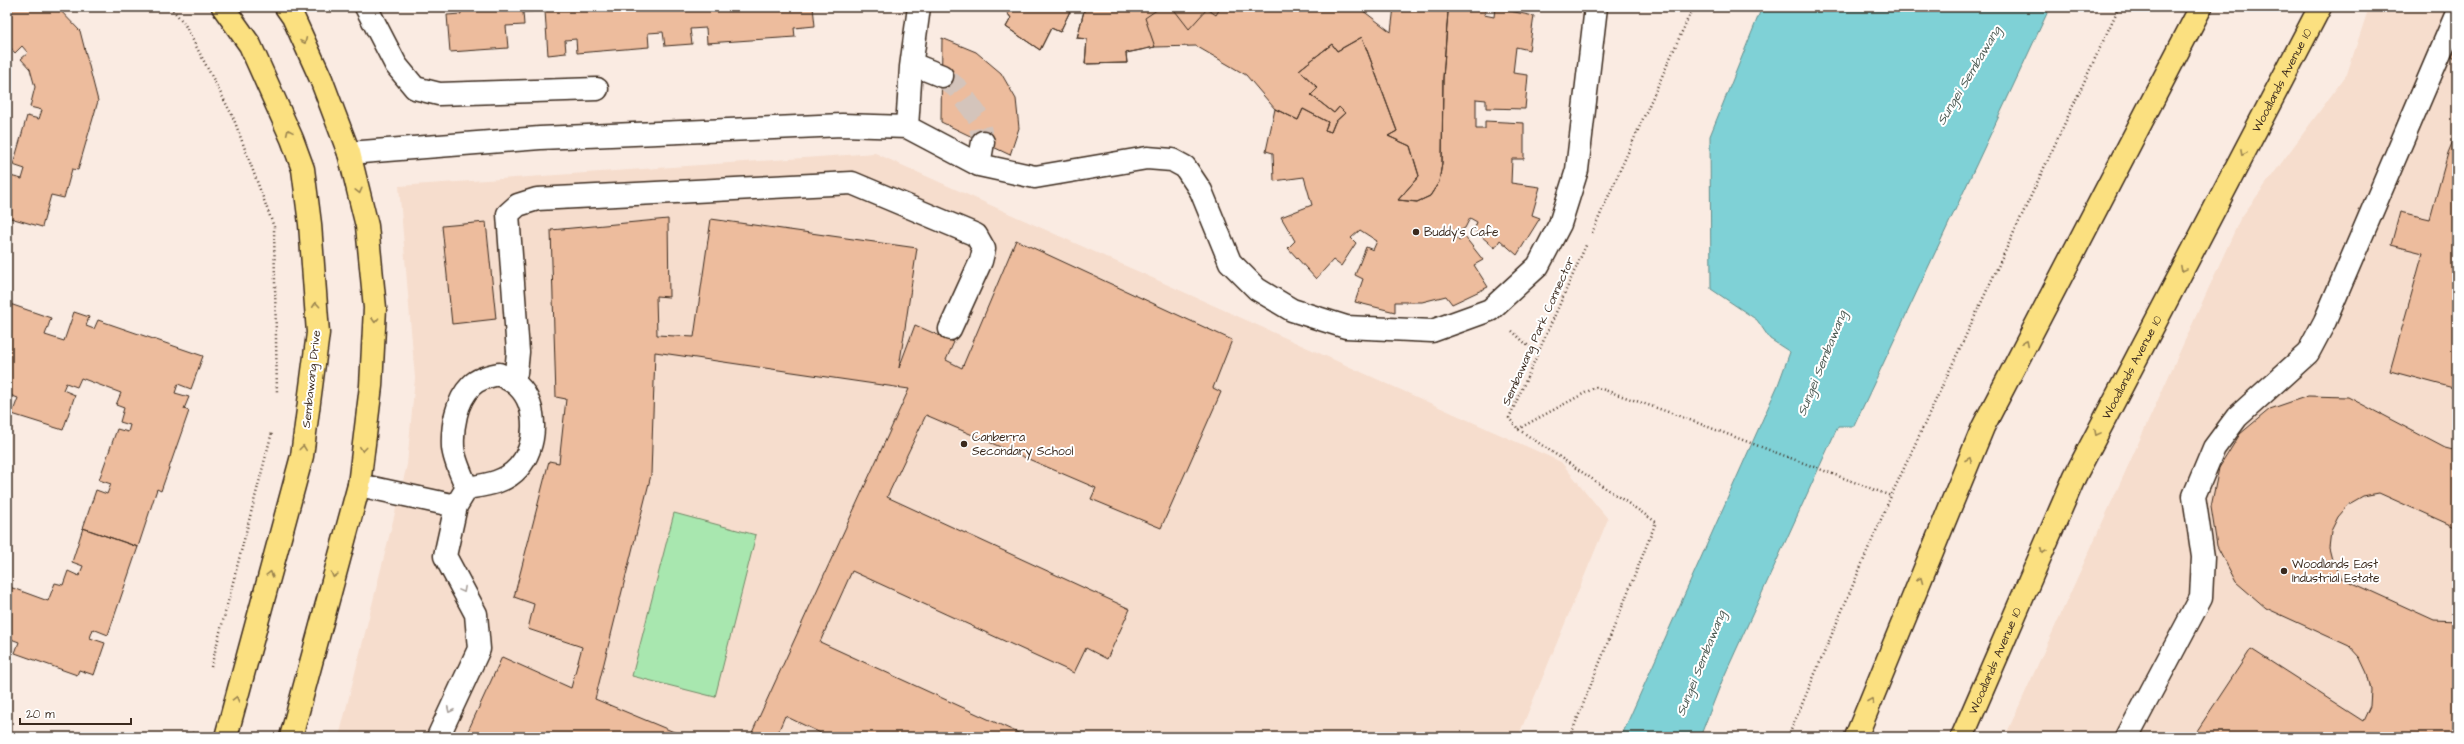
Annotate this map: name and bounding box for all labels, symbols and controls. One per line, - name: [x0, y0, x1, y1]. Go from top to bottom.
- water label: Sungei Sembawang: [1932, 22, 2007, 129]
- street label: Woodlands Avenue 10: [2248, 25, 2317, 135]
- one-way arrow: [299, 37, 307, 45]
- one-way arrow: [286, 129, 294, 136]
- one-way arrow: [2241, 149, 2248, 156]
- one-way arrow: [354, 188, 362, 194]
- place label: Buddy's Cafe: [1424, 224, 1499, 242]
- marker: Buddy's Cafe: [1411, 227, 1421, 237]
- street label: Sembawang Park Connector: [1498, 254, 1580, 409]
- one-way arrow: [2181, 264, 2188, 272]
- one-way arrow: [312, 302, 321, 308]
- water label: Sungei Sembawang: [1793, 307, 1853, 419]
- street label: Woodlands Avenue 10: [2098, 312, 2167, 422]
- one-way arrow: [370, 317, 379, 323]
- street label: Sembawang Drive: [298, 329, 326, 429]
- one-way arrow: [2022, 340, 2029, 348]
- place label: Canberra Secondary School: [972, 429, 1074, 461]
- one-way arrow: [2095, 429, 2102, 437]
- marker: Canberra Secondary School: [959, 439, 969, 449]
- one-way arrow: [298, 445, 307, 451]
- one-way arrow: [359, 446, 368, 452]
- one-way arrow: [1965, 457, 1973, 464]
- one-way arrow: [2039, 548, 2047, 555]
- place label: Woodlands East Industrial Estate: [2292, 556, 2380, 587]
- marker: Woodlands East Industrial Estate: [2279, 566, 2289, 576]
- one-way arrow: [265, 571, 274, 578]
- one-way arrow: [330, 572, 338, 579]
- one-way arrow: [1915, 577, 1923, 585]
- one-way arrow: [458, 586, 466, 593]
- street label: Woodlands Avenue 10: [1965, 605, 2026, 717]
- water label: Sungei Sembawang: [1672, 607, 1732, 719]
- one-way arrow: [231, 696, 240, 703]
- one-way arrow: [1866, 697, 1874, 705]
- scale bar: [20, 700, 131, 726]
- text: 20 m: [26, 706, 55, 723]
- one-way arrow: [447, 706, 455, 714]

